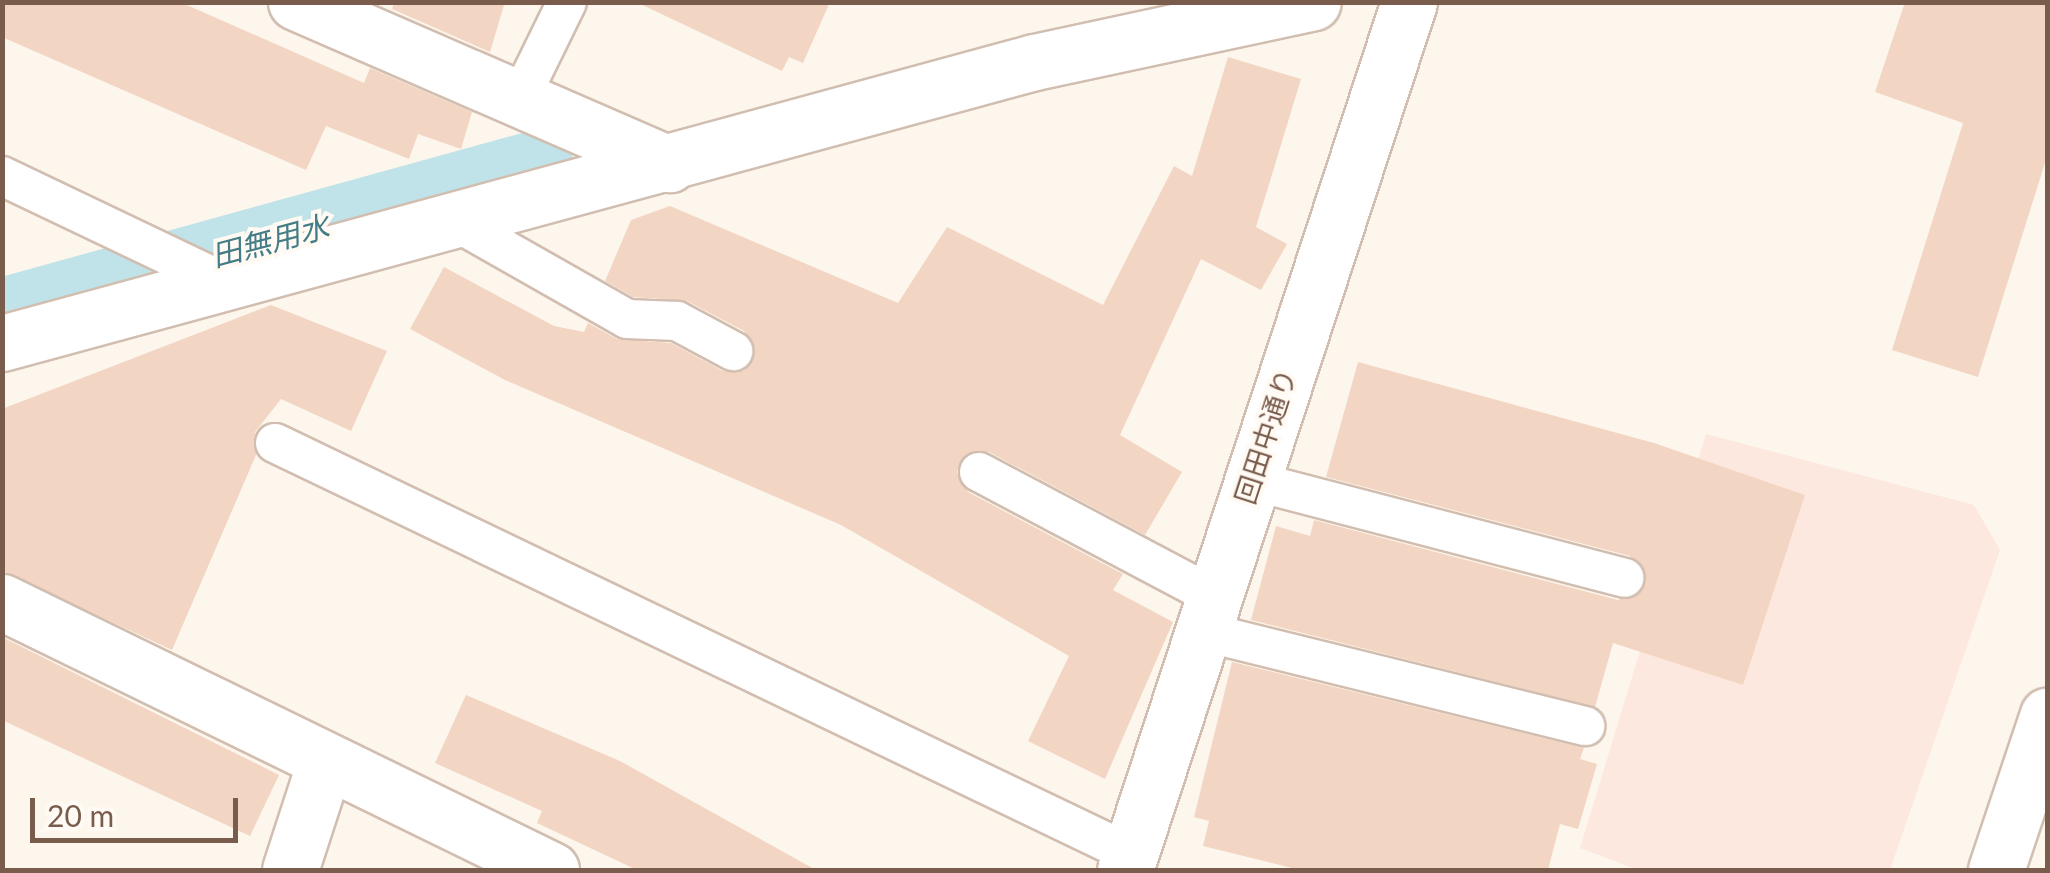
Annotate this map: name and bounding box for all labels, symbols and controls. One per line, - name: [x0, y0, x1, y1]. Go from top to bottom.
- water label: 田無用水: [207, 207, 333, 273]
- street label: 回田中通り: [1227, 364, 1303, 508]
- scale bar: [35, 778, 242, 840]
- text: 20 m: [47, 797, 114, 833]

